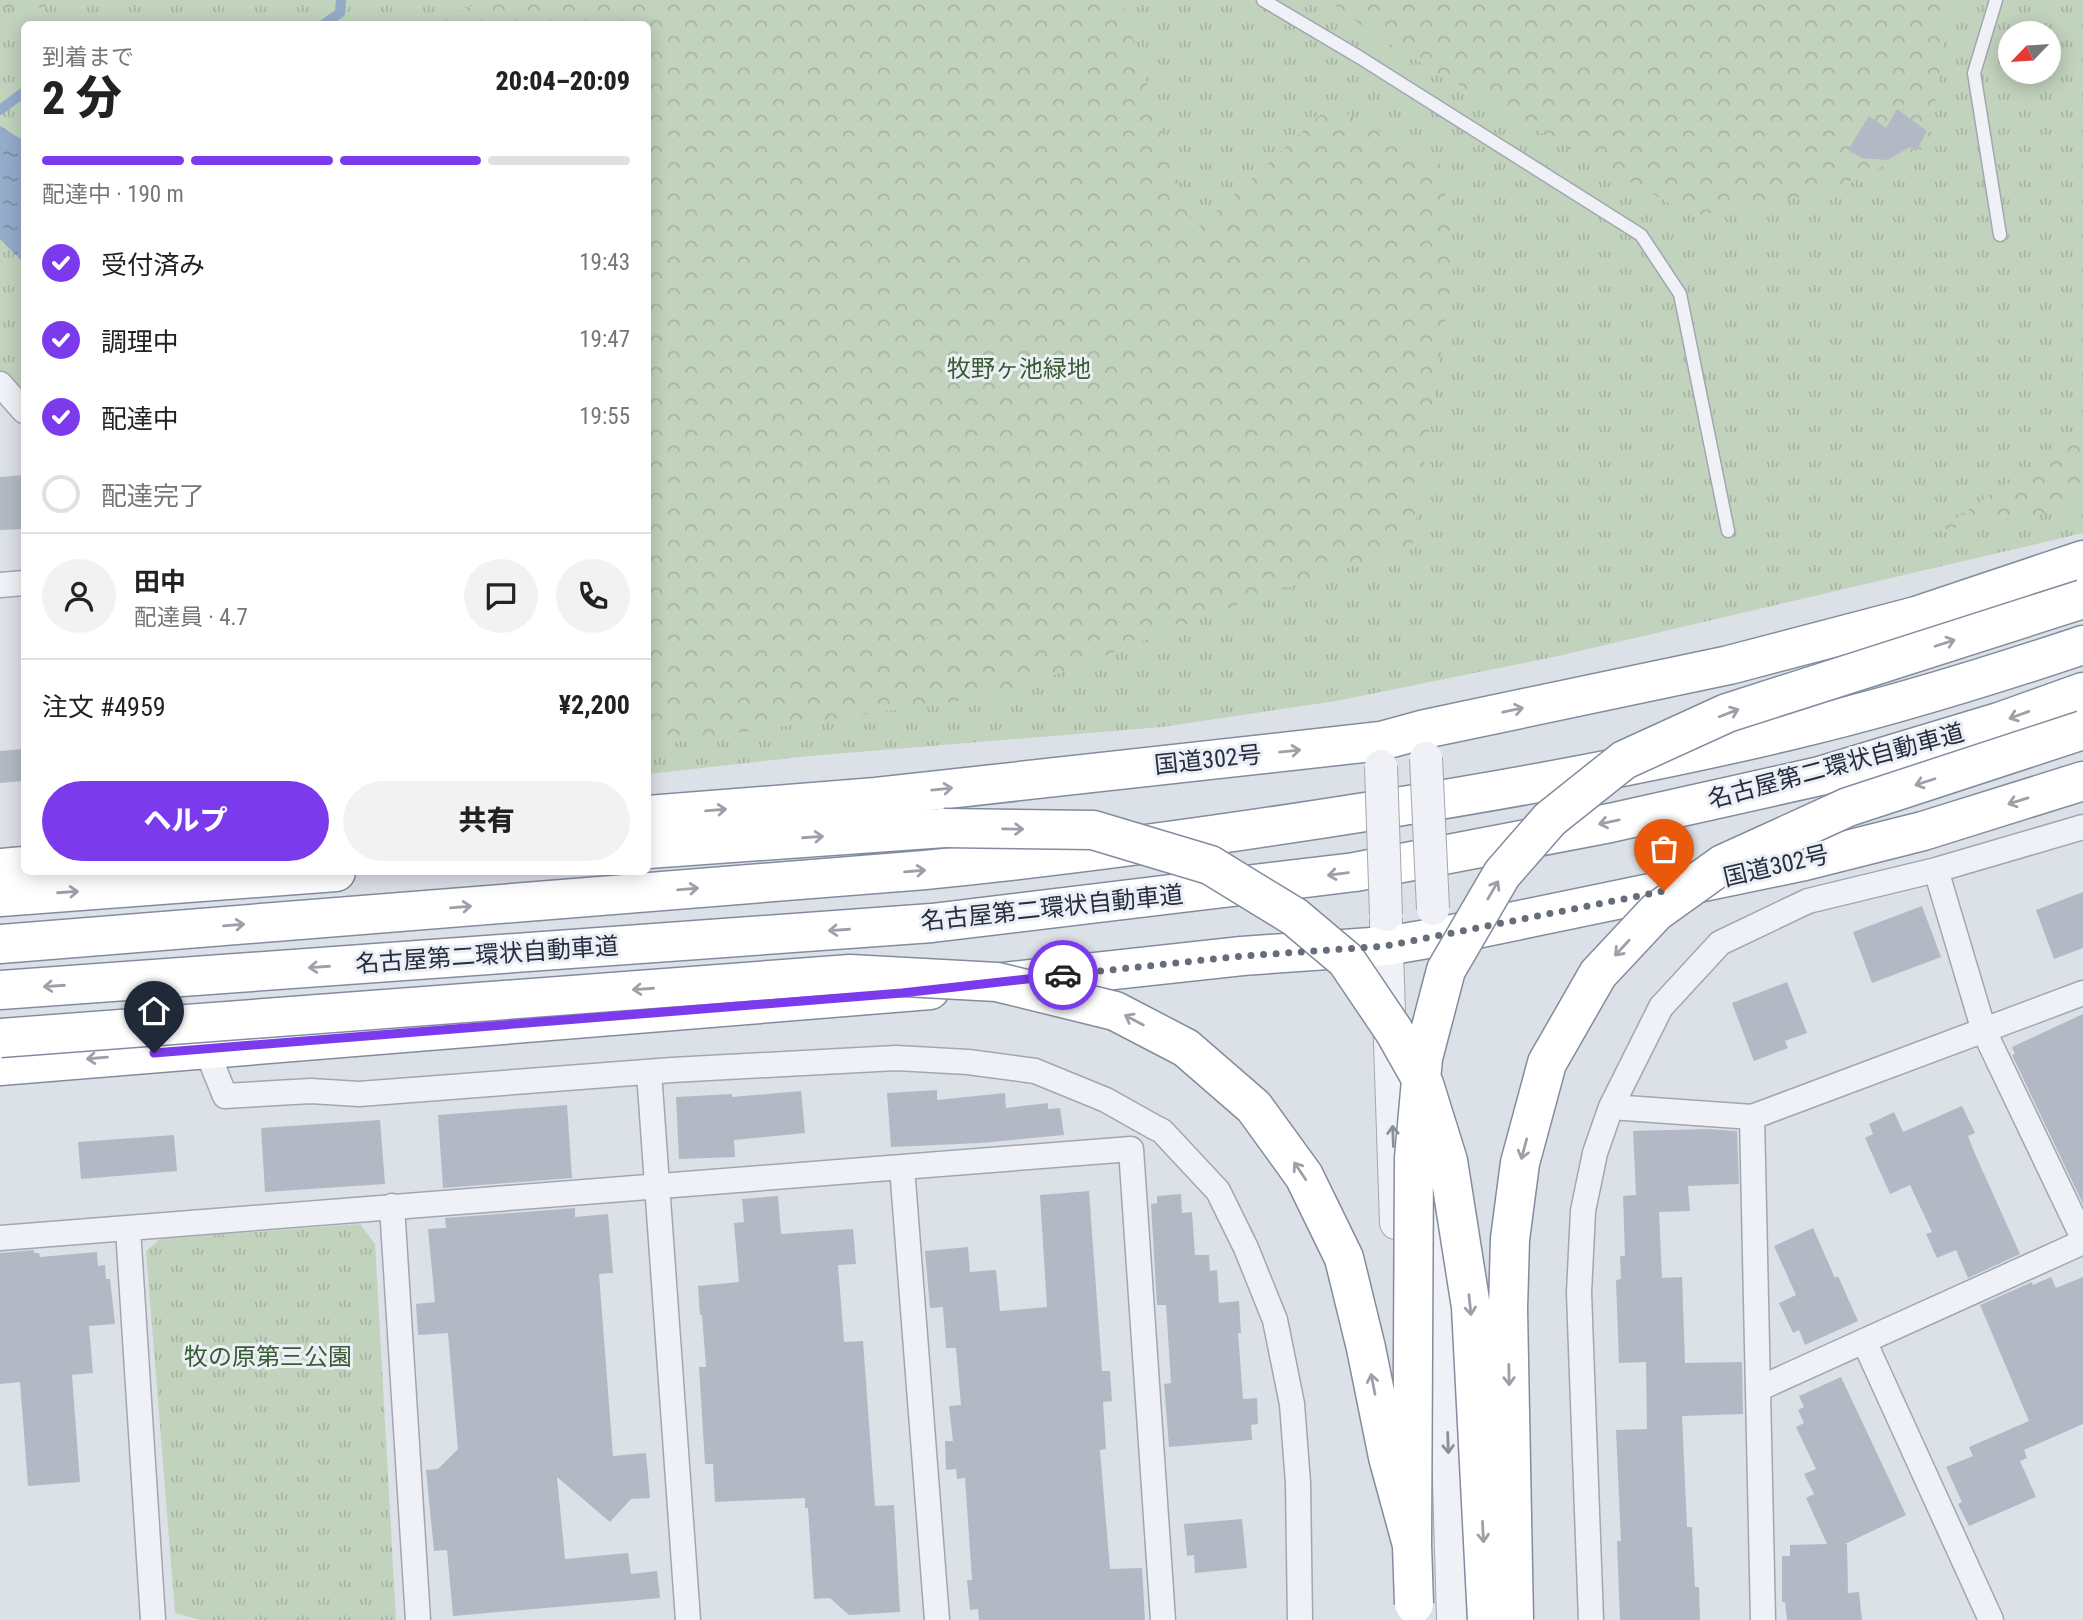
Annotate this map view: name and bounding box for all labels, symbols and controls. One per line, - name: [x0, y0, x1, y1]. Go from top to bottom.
- north arrow: [1998, 21, 2062, 84]
- map controls: [1998, 21, 2061, 84]
- text: 到着まで: [42, 44, 134, 71]
- text: 20:04–20:09: [496, 66, 630, 96]
- text: 2 分: [42, 71, 122, 125]
- text: 配達中 · 190 m: [42, 181, 184, 208]
- icon: check: [42, 244, 80, 282]
- text: 19:43: [579, 249, 630, 276]
- text: 受付済み: [101, 250, 205, 280]
- icon: check: [42, 321, 80, 359]
- text: 19:47: [579, 326, 630, 353]
- text: 調理中: [101, 327, 179, 357]
- park label: 牧野ヶ池緑地: [947, 355, 1091, 383]
- icon: check: [42, 398, 80, 436]
- text: 19:55: [579, 403, 630, 430]
- text: 配達中: [101, 404, 179, 434]
- text: 配達完了: [101, 481, 205, 511]
- button: person: [42, 559, 116, 633]
- button: chat: [464, 559, 538, 633]
- button: phone: [556, 559, 630, 633]
- text: 田中: [134, 567, 186, 597]
- text: 配達員 · 4.7: [134, 604, 248, 631]
- one-way arrow: [1934, 636, 1956, 649]
- text: ¥2,200: [559, 690, 630, 720]
- text: 注文 #4959: [42, 692, 166, 722]
- one-way arrow: [1501, 703, 1524, 717]
- one-way arrow: [1718, 706, 1739, 719]
- one-way arrow: [2008, 710, 2030, 722]
- street label: 名古屋第二環状自動車道: [1705, 718, 1967, 814]
- street label: 国道302号: [1153, 740, 1263, 780]
- one-way arrow: [1278, 744, 1301, 757]
- one-way arrow: [1914, 776, 1936, 789]
- button: ヘルプ: [42, 781, 329, 861]
- button: 共有: [343, 781, 630, 861]
- one-way arrow: [930, 783, 953, 796]
- one-way arrow: [2007, 796, 2029, 809]
- one-way arrow: [704, 803, 726, 816]
- one-way arrow: [1598, 816, 1621, 830]
- pin: [1634, 819, 1694, 891]
- one-way arrow: [1001, 822, 1024, 836]
- icon: bag: [1645, 830, 1683, 868]
- one-way arrow: [802, 831, 825, 844]
- street label: 国道302号: [1720, 840, 1832, 892]
- one-way arrow: [903, 864, 926, 877]
- one-way arrow: [1327, 867, 1350, 880]
- street label: 名古屋第二環状自動車道: [919, 880, 1185, 936]
- one-way arrow: [1486, 880, 1500, 900]
- one-way arrow: [676, 882, 699, 895]
- one-way arrow: [56, 885, 79, 898]
- one-way arrow: [449, 900, 472, 913]
- one-way arrow: [223, 918, 245, 931]
- one-way arrow: [829, 924, 851, 937]
- street label: 名古屋第二環状自動車道: [354, 932, 620, 978]
- one-way arrow: [1614, 939, 1631, 956]
- courier: [1028, 940, 1098, 1010]
- icon: car: [1044, 956, 1082, 994]
- one-way arrow: [308, 960, 331, 973]
- one-way arrow: [43, 980, 65, 993]
- pin: [124, 981, 184, 1053]
- one-way arrow: [633, 983, 655, 996]
- icon: home: [135, 992, 173, 1030]
- one-way arrow: [1124, 1013, 1145, 1027]
- one-way arrow: [86, 1052, 109, 1065]
- one-way arrow: [1386, 1124, 1400, 1147]
- one-way arrow: [1517, 1137, 1530, 1160]
- one-way arrow: [1293, 1161, 1307, 1181]
- one-way arrow: [1463, 1293, 1476, 1316]
- park label: 牧の原第三公園: [184, 1343, 352, 1371]
- one-way arrow: [1502, 1364, 1516, 1387]
- one-way arrow: [1366, 1373, 1380, 1396]
- one-way arrow: [1441, 1431, 1454, 1454]
- one-way arrow: [1477, 1521, 1490, 1543]

